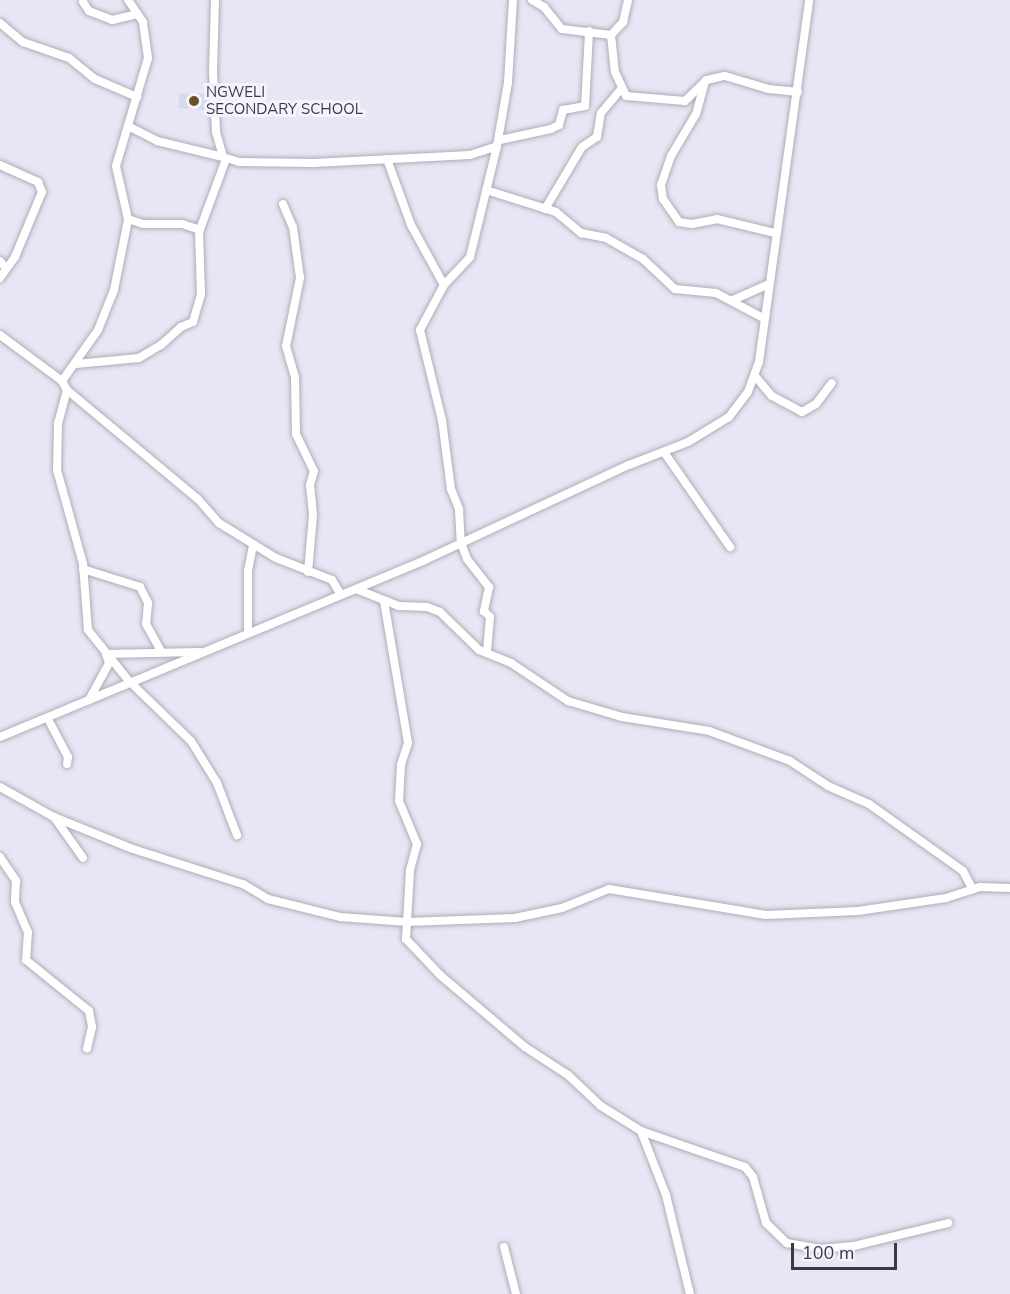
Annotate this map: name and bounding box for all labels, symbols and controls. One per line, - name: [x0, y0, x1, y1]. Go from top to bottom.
- place label: NGWELI SECONDARY SCHOOL: [206, 83, 363, 118]
- marker: NGWELI SECONDARY SCHOOL: [187, 94, 201, 108]
- scale bar: [794, 1231, 900, 1269]
- text: 100 m: [802, 1241, 854, 1265]

